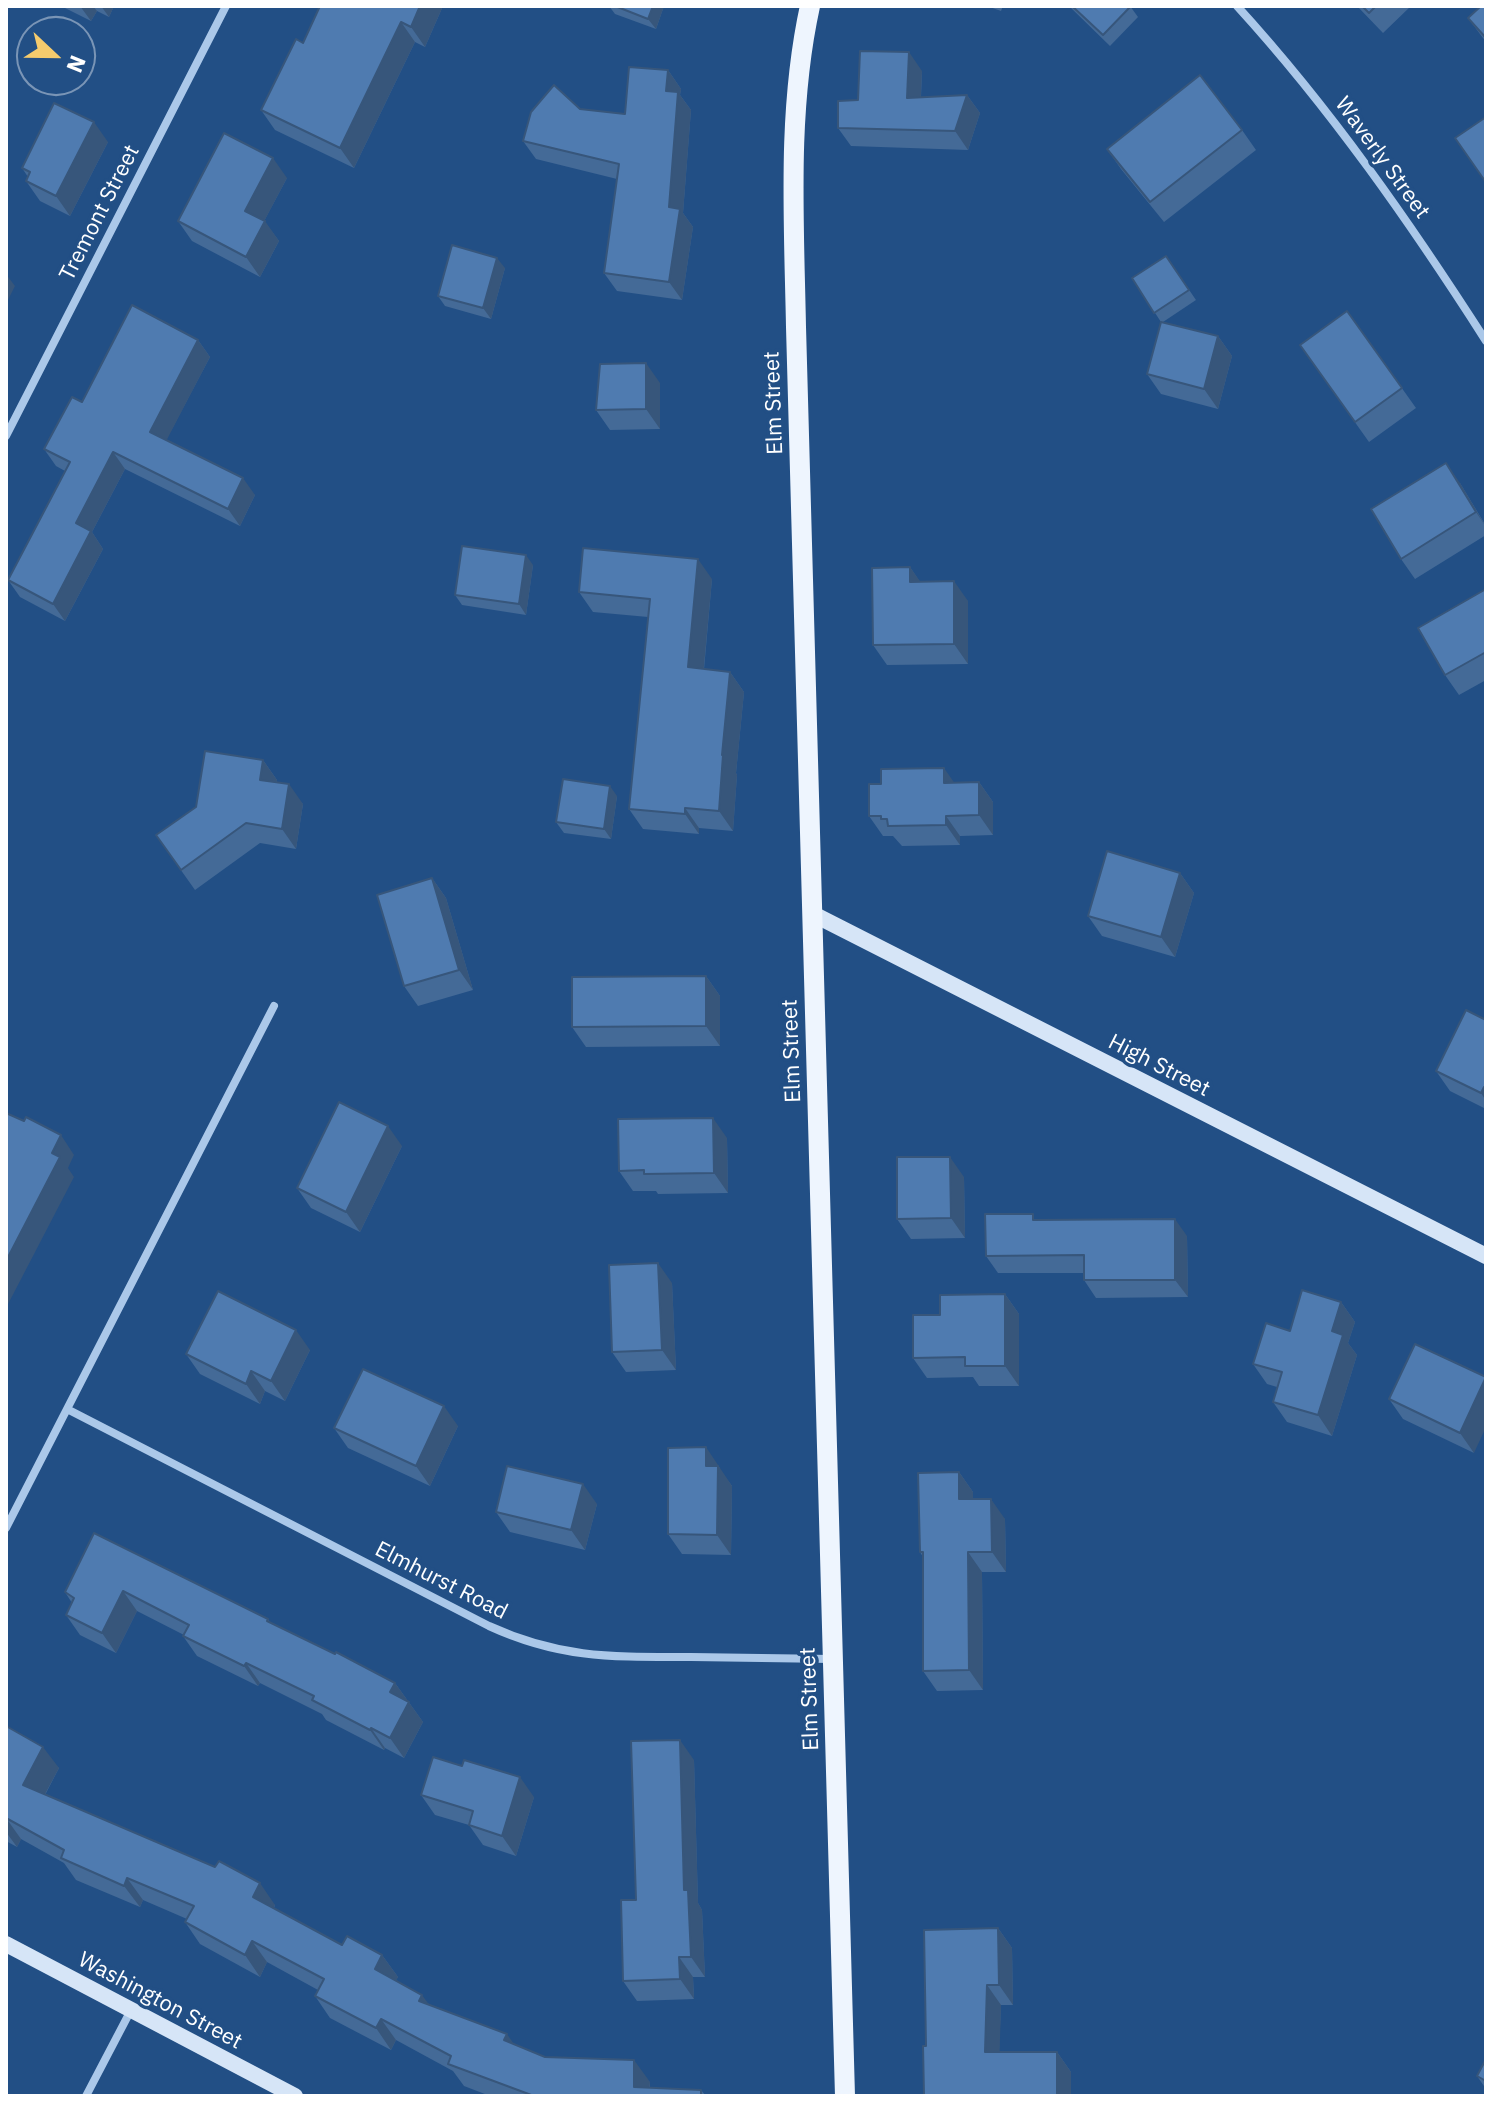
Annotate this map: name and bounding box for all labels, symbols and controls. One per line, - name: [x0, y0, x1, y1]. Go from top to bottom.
- north arrow: [16, 16, 96, 96]
- text: N: [60, 52, 93, 77]
- street label: Waverly Street: [1329, 92, 1435, 224]
- street label: Tremont Street: [54, 141, 146, 285]
- street label: Elm Street: [759, 351, 789, 455]
- street label: Elm Street: [777, 999, 807, 1103]
- street label: High Street: [1104, 1029, 1214, 1103]
- street label: Elmhurst Road: [370, 1536, 512, 1626]
- street label: Elm Street: [795, 1647, 825, 1751]
- street label: Washington Street: [73, 1947, 247, 2055]

